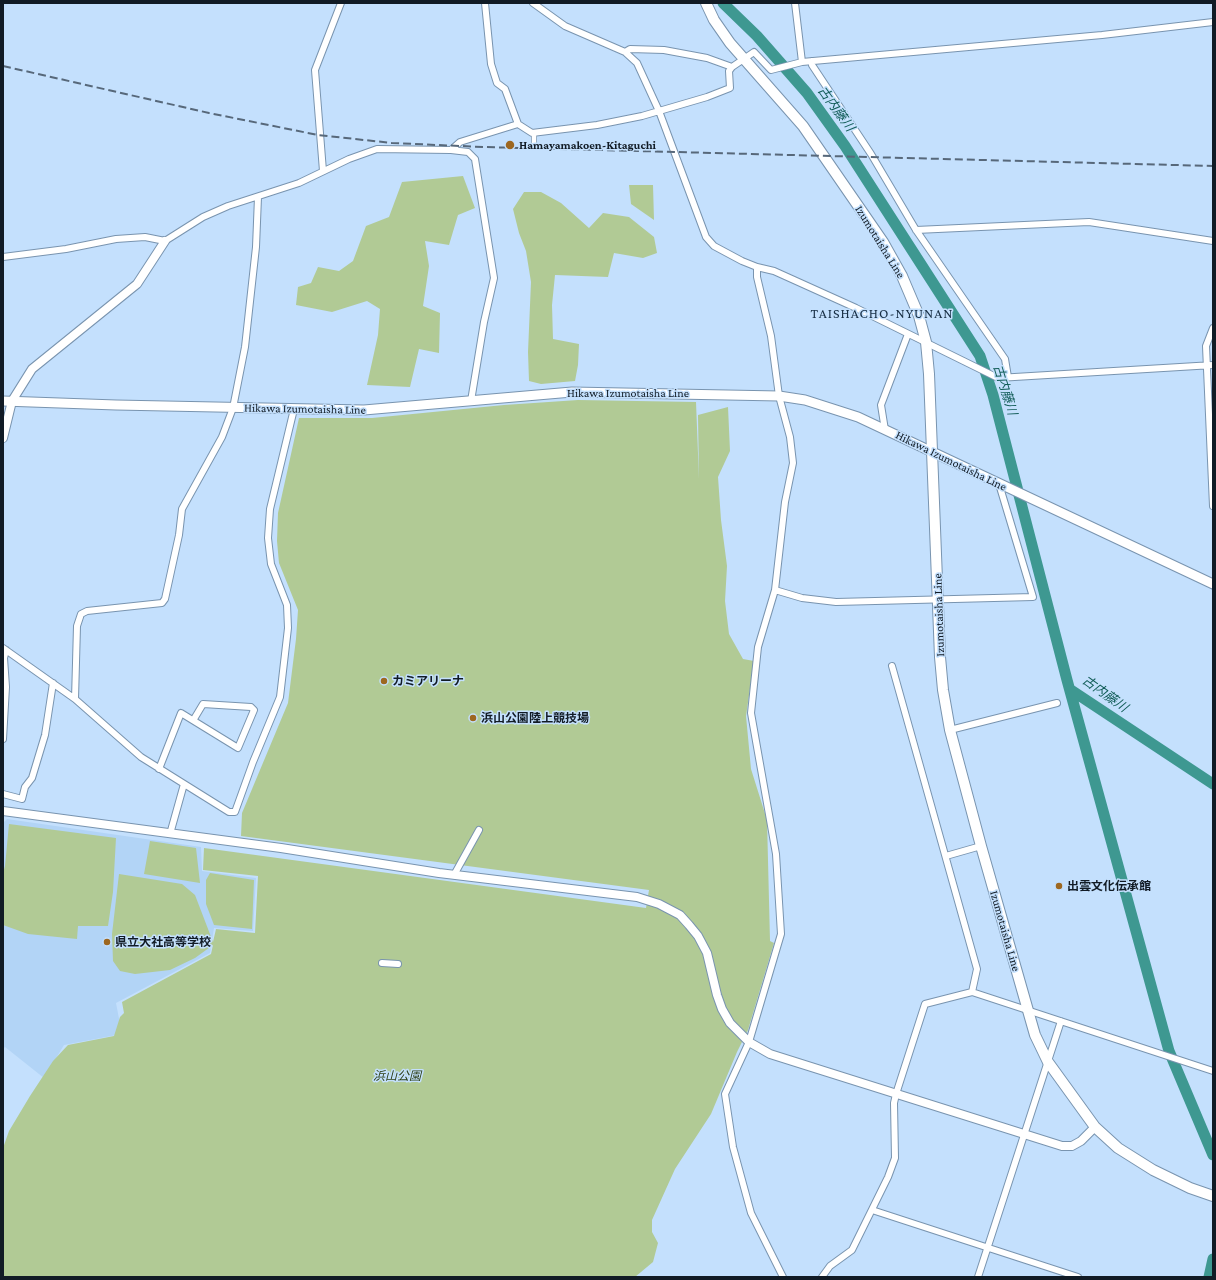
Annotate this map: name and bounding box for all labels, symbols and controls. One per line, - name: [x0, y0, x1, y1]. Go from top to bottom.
- water label: 古内藤川: [814, 83, 858, 135]
- place label: Hamayamakoen-Kitaguchi: [519, 138, 656, 152]
- marker: Hamayamakoen-Kitaguchi: [504, 139, 516, 151]
- street label: Izumotaisha Line: [852, 203, 908, 281]
- district label: TAISHACHO-NYUNAN: [811, 306, 953, 322]
- water label: 古内藤川: [990, 363, 1020, 417]
- street label: Hikawa Izumotaisha Line: [567, 386, 689, 400]
- street label: Hikawa Izumotaisha Line: [244, 401, 366, 417]
- street label: Hikawa Izumotaisha Line: [893, 428, 1009, 494]
- street label: Izumotaisha Line: [930, 573, 948, 657]
- water label: 古内藤川: [1079, 672, 1131, 716]
- place label: カミアリーナ: [392, 674, 464, 688]
- marker: カミアリーナ: [379, 676, 389, 686]
- place label: 浜山公園陸上競技場: [481, 711, 589, 725]
- marker: 浜山公園陸上競技場: [468, 713, 478, 723]
- place label: 出雲文化伝承館: [1067, 879, 1151, 893]
- marker: 出雲文化伝承館: [1054, 881, 1064, 891]
- street label: Izumotaisha Line: [987, 889, 1023, 973]
- place label: 県立大社高等学校: [115, 935, 211, 949]
- marker: 県立大社高等学校: [102, 937, 112, 947]
- park label: 浜山公園: [373, 1069, 421, 1083]

